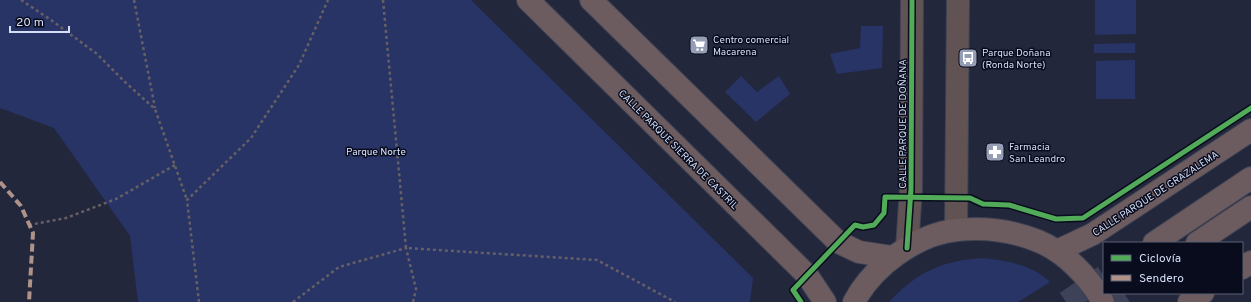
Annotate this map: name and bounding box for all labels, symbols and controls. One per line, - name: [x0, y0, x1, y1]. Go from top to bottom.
- scale bar: [10, 8, 69, 34]
- text: 20 m: [16, 15, 44, 31]
- supermarket icon: Centro comercial Macarena: [688, 34, 710, 56]
- place label: Centro comercial Macarena: [713, 34, 789, 59]
- bus stop icon: Parque Doñana (Ronda Norte): [957, 47, 979, 69]
- place label: Parque Doñana (Ronda Norte): [982, 47, 1050, 72]
- street label: CALLE PARQUE DE DOÑANA: [897, 59, 910, 189]
- street label: CALLE PARQUE SIERRA DE CASTRIL: [615, 87, 741, 213]
- pharmacy icon: Farmacia San Leandro: [984, 141, 1006, 163]
- place label: Farmacia San Leandro: [1009, 141, 1066, 166]
- park label: Parque Norte: [346, 146, 406, 159]
- street label: CALLE PARQUE DE GRAZALEMA: [1090, 148, 1221, 240]
- legend: [1103, 242, 1243, 294]
- text: Ciclovía: [1139, 251, 1181, 267]
- text: Sendero: [1139, 271, 1184, 287]

